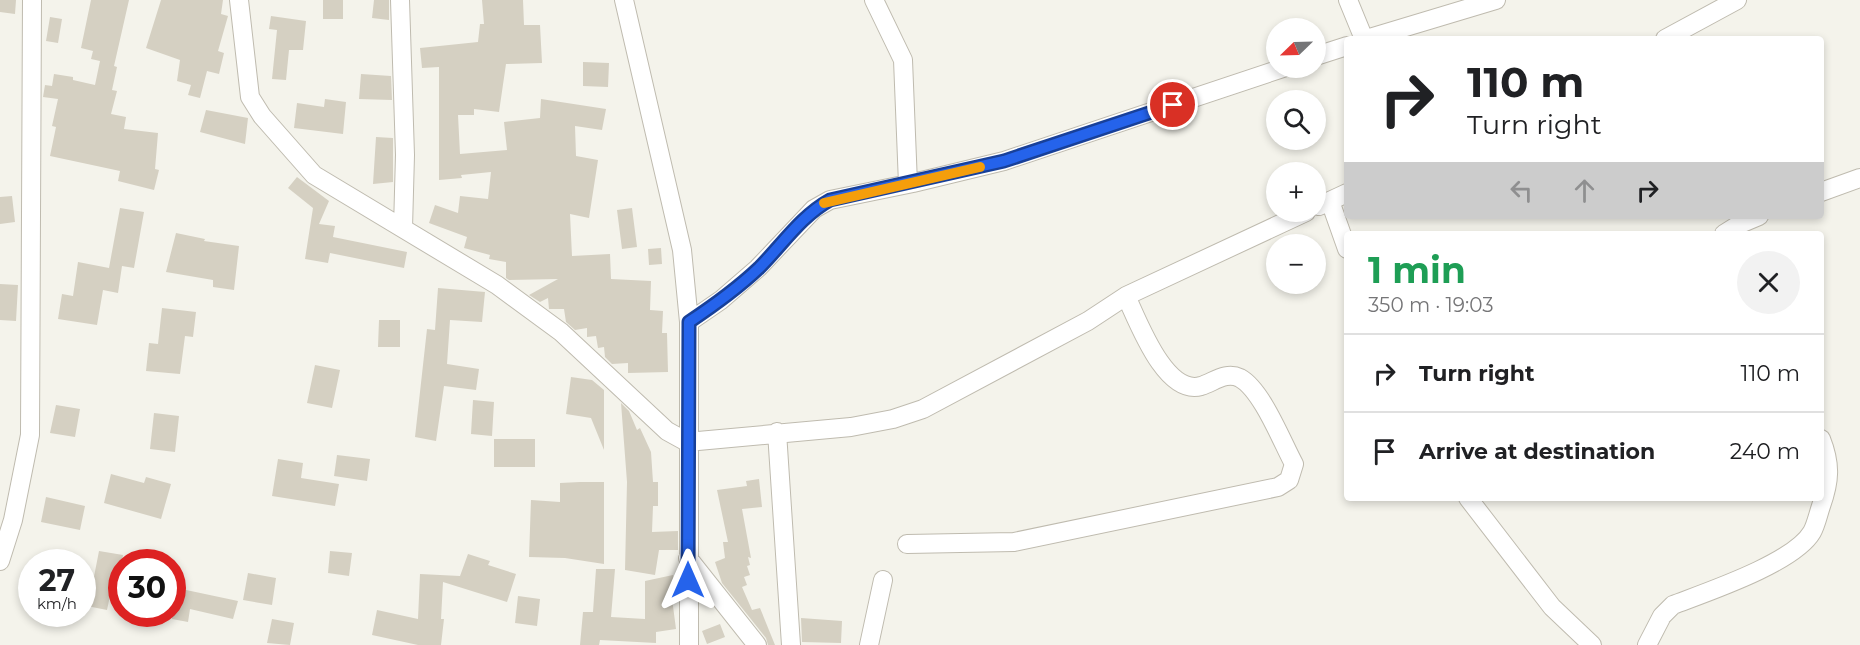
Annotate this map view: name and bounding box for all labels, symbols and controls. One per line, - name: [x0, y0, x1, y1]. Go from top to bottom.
- north arrow: [1266, 18, 1326, 78]
- map controls: [1266, 18, 1326, 294]
- text: 110 m: [1467, 56, 1584, 108]
- icon: right: [1368, 60, 1446, 138]
- pin: [1147, 79, 1198, 130]
- icon: arrive: [1156, 88, 1189, 121]
- button: search: [1266, 90, 1326, 150]
- text: Turn right: [1467, 108, 1602, 141]
- button: +: [1266, 162, 1326, 222]
- icon: left: [1505, 174, 1538, 207]
- icon: ahead: [1568, 174, 1601, 207]
- icon: right: [1631, 174, 1664, 207]
- button: −: [1266, 234, 1326, 294]
- text: 1 min: [1368, 248, 1466, 292]
- button: close: [1737, 251, 1800, 314]
- text: 350 m · 19:03: [1368, 293, 1494, 317]
- icon: right: [1368, 357, 1401, 390]
- text: Turn right: [1419, 360, 1534, 387]
- text: 110 m: [1740, 360, 1800, 387]
- icon: arrive: [1368, 435, 1401, 468]
- text: Arrive at destination: [1419, 438, 1655, 465]
- text: 240 m: [1730, 438, 1800, 465]
- position arrow: [656, 548, 720, 612]
- speed limit sign: 30: [108, 549, 186, 627]
- text: 27: [39, 562, 75, 599]
- text: km/h: [37, 594, 77, 613]

